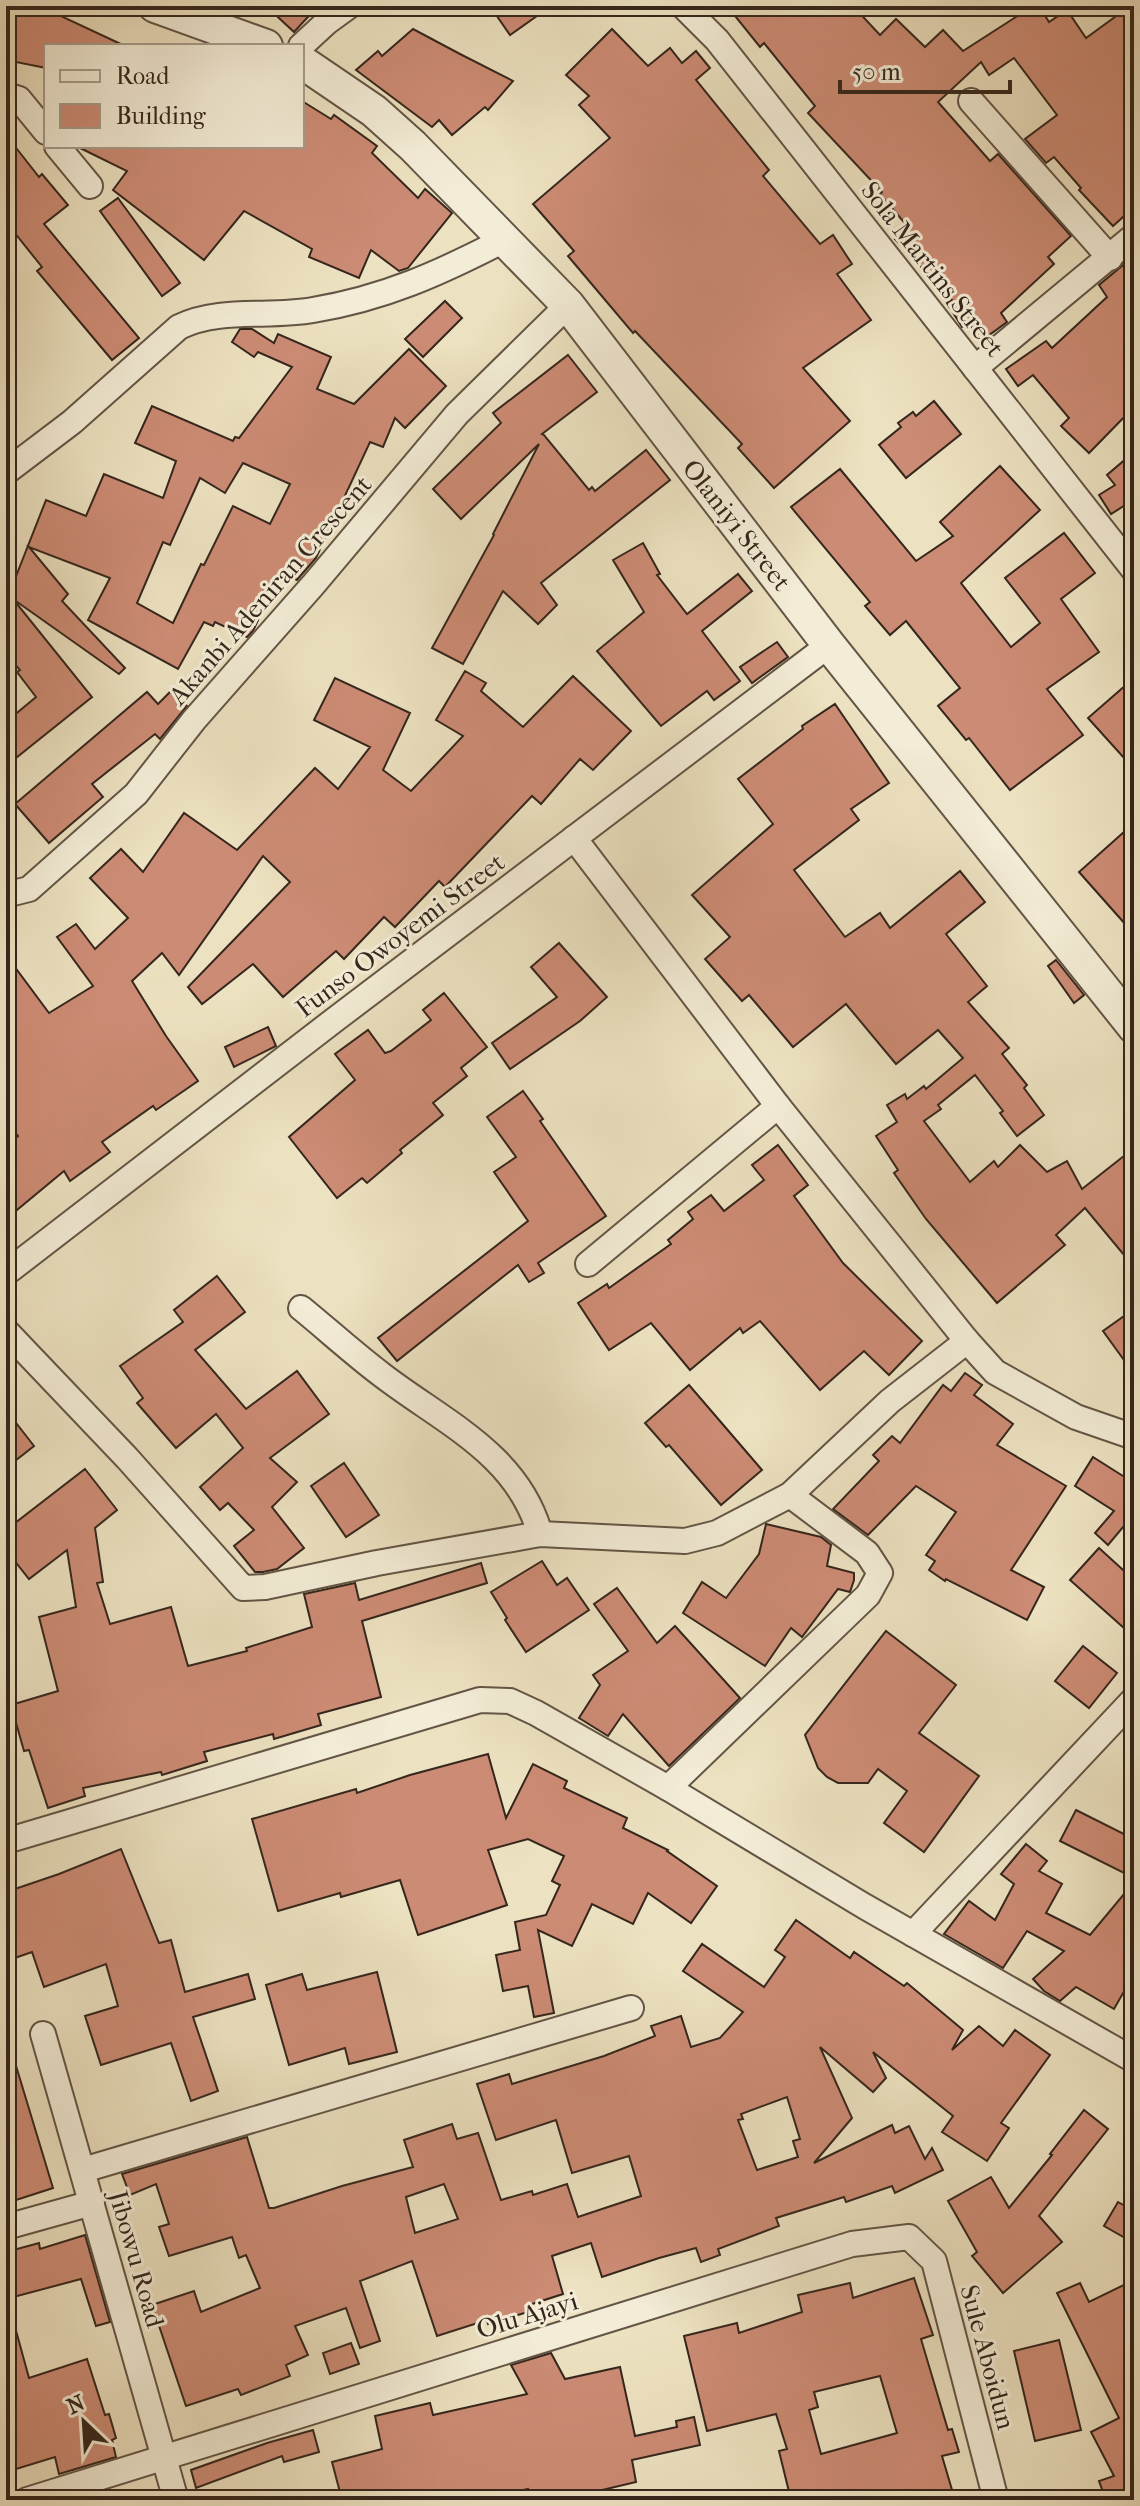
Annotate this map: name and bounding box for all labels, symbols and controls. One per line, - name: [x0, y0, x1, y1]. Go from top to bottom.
- legend: [44, 44, 304, 148]
- scale bar: [840, 44, 1010, 94]
- text: 50 m: [852, 58, 901, 86]
- text: Road: [116, 62, 170, 90]
- text: Building: [116, 102, 207, 130]
- street label: Sola Martins Street: [854, 175, 1011, 364]
- street label: Olaniyi Street: [676, 454, 798, 598]
- street label: Akanbi Adeniran Crescent: [162, 469, 379, 712]
- street label: Funso Owoyemi Street: [290, 846, 511, 1024]
- street label: Jibowu Road: [102, 2185, 171, 2332]
- street label: Sule Aboidun: [953, 2281, 1022, 2433]
- street label: Olu Ajayi: [473, 2285, 582, 2346]
- north arrow: [44, 2382, 124, 2462]
- text: N: [63, 2389, 89, 2420]

